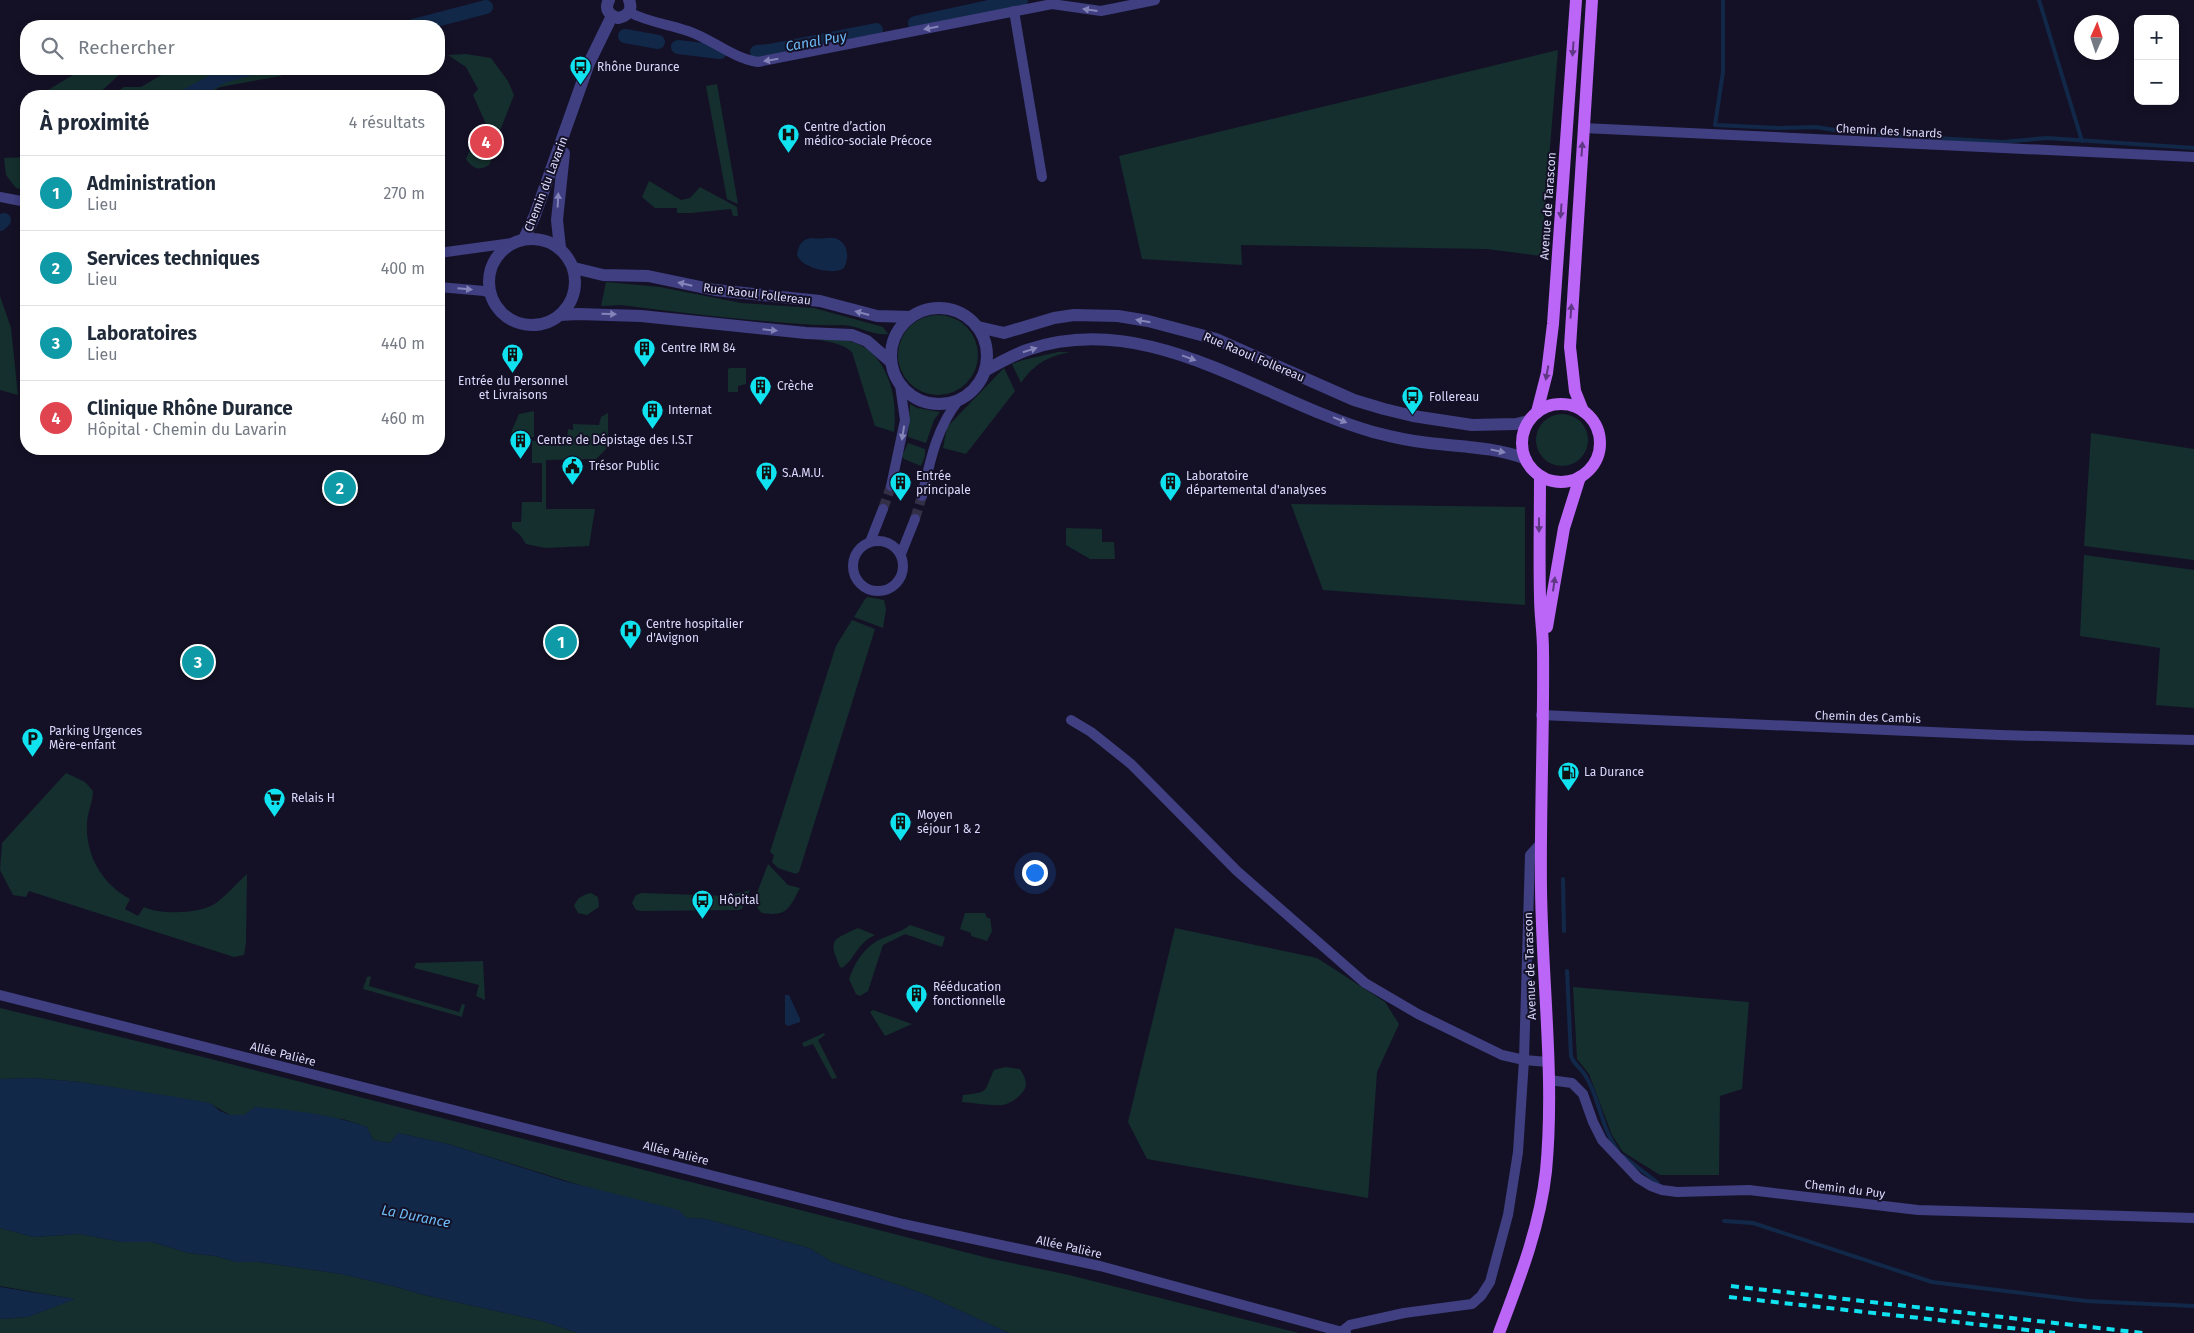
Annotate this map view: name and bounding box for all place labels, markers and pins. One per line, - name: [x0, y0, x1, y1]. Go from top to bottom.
- bus stop icon: Rhône Durance: [569, 55, 593, 86]
- place label: Rhône Durance: [597, 60, 680, 74]
- place label: Centre d’action médico-sociale Précoce: [804, 120, 932, 148]
- hospital icon: Centre d’action médico-sociale Précoce: [776, 122, 800, 153]
- pin: 4: [470, 123, 502, 161]
- building icon: Centre IRM 84: [633, 336, 657, 367]
- place label: Centre IRM 84: [661, 341, 736, 355]
- building icon: Entrée du Personnel et Livraisons: [501, 342, 525, 373]
- place label: Entrée du Personnel et Livraisons: [458, 374, 568, 402]
- building icon: Crèche: [749, 374, 773, 405]
- place label: Crèche: [777, 379, 814, 393]
- bus stop icon: Follereau: [1401, 385, 1425, 416]
- place label: Follereau: [1429, 390, 1479, 404]
- building icon: Internat: [640, 398, 664, 429]
- place label: Internat: [668, 403, 712, 417]
- building icon: Centre de Dépistage des I.S.T: [509, 428, 533, 459]
- place label: Centre de Dépistage des I.S.T: [537, 433, 694, 447]
- public building icon: Trésor Public: [561, 454, 585, 485]
- place label: Trésor Public: [589, 459, 660, 473]
- building icon: S.A.M.U.: [754, 461, 778, 492]
- place label: S.A.M.U.: [782, 466, 824, 480]
- pin: 2: [324, 469, 356, 507]
- place label: Entrée principale: [916, 469, 971, 497]
- place label: Laboratoire départemental d'analyses: [1186, 469, 1327, 497]
- building icon: Entrée principale: [888, 471, 912, 502]
- building icon: Laboratoire départemental d'analyses: [1158, 471, 1182, 502]
- place label: Centre hospitalier d'Avignon: [646, 617, 744, 645]
- hospital icon: Centre hospitalier d'Avignon: [618, 619, 642, 650]
- pin: 1: [545, 623, 577, 661]
- pin: 3: [182, 643, 214, 681]
- place label: Parking Urgences Mère-enfant: [49, 724, 143, 752]
- parking icon: Parking Urgences Mère-enfant: [21, 726, 45, 757]
- fuel station icon: La Durance: [1556, 760, 1580, 791]
- place label: La Durance: [1584, 765, 1644, 779]
- supermarket icon: Relais H: [263, 786, 287, 817]
- place label: Relais H: [291, 791, 335, 805]
- place label: Moyen séjour 1 & 2: [917, 808, 981, 836]
- building icon: Moyen séjour 1 & 2: [889, 810, 913, 841]
- bus stop icon: Hôpital: [691, 888, 715, 919]
- place label: Hôpital: [719, 893, 759, 907]
- place label: Rééducation fonctionnelle: [933, 980, 1006, 1008]
- building icon: Rééducation fonctionnelle: [905, 982, 929, 1013]

